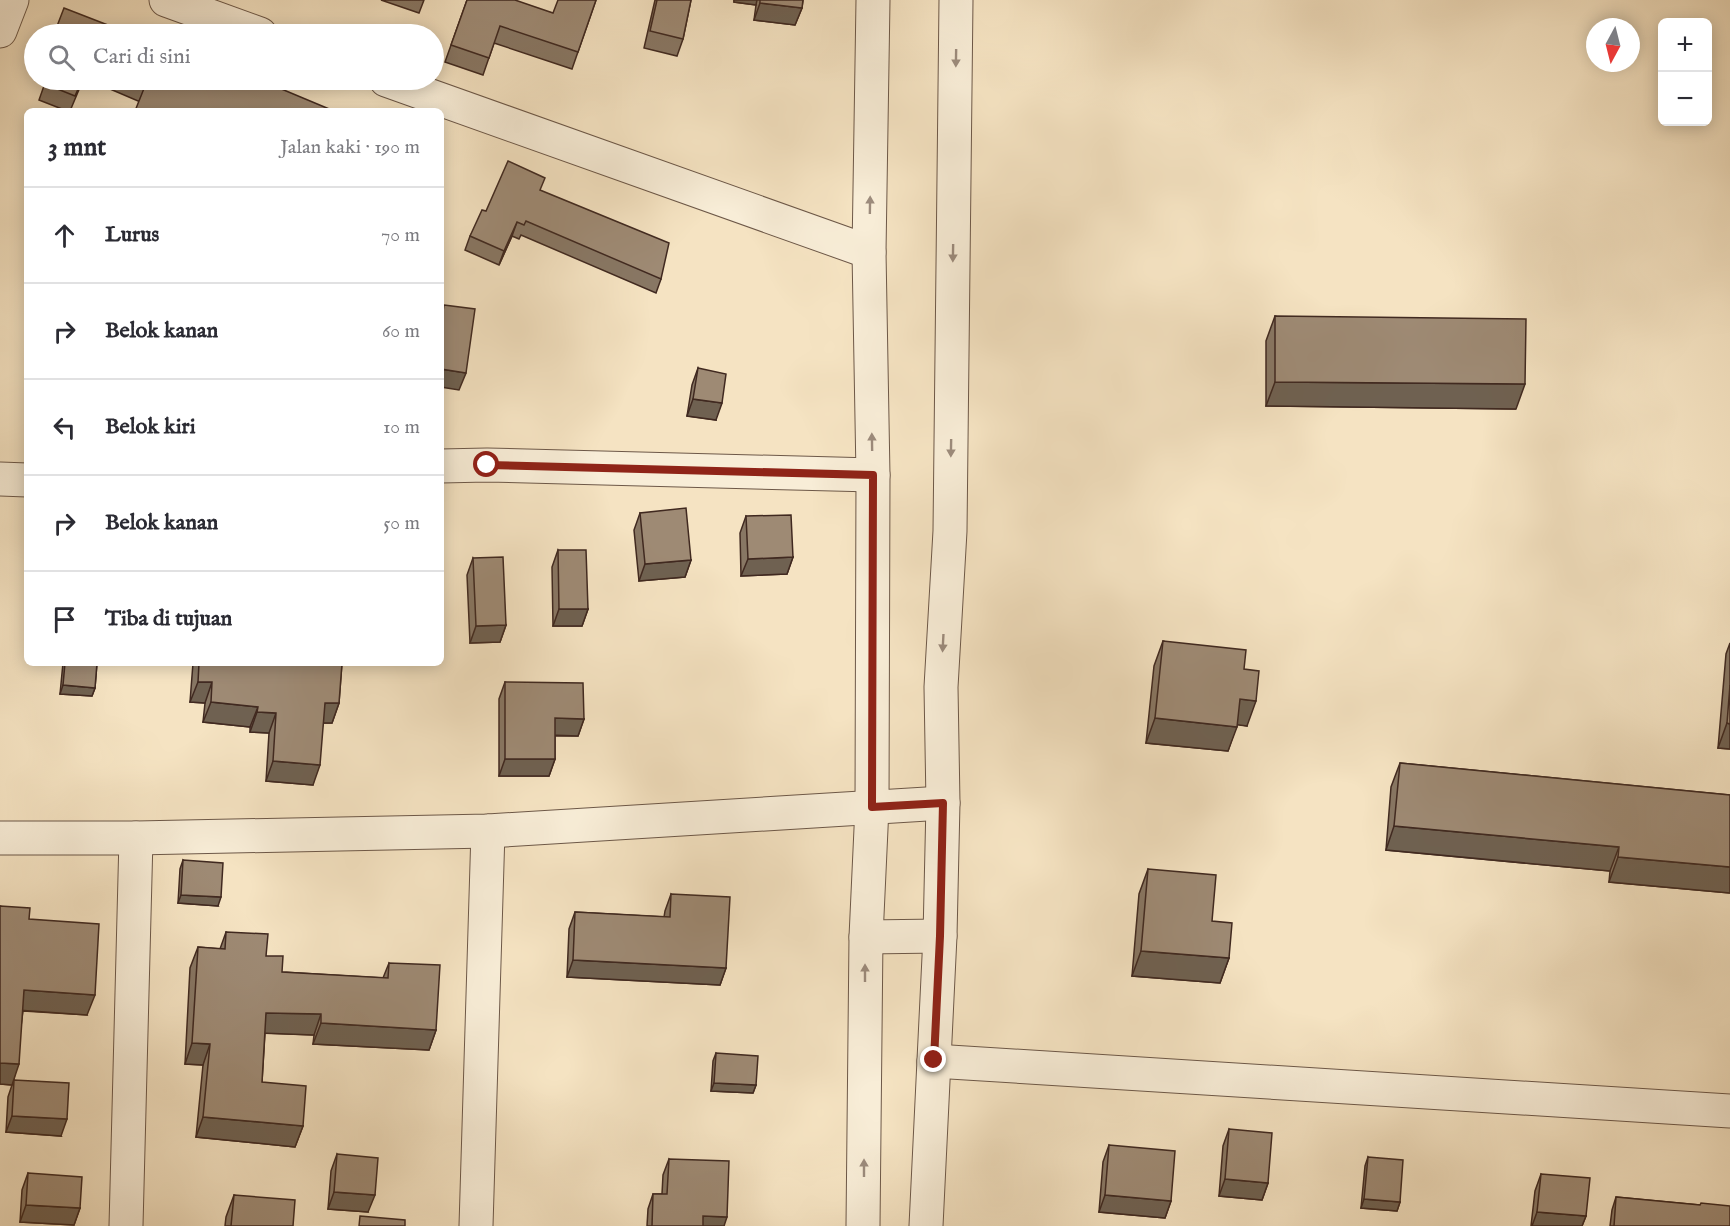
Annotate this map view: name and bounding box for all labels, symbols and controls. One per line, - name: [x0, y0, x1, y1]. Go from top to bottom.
- north arrow: [1586, 18, 1640, 72]
- map controls: [1658, 18, 1712, 126]
- button: +: [1658, 18, 1712, 72]
- search box: [24, 24, 444, 90]
- icon: search: [45, 41, 78, 74]
- text: Cari di sini: [93, 43, 191, 71]
- one-way arrow: [951, 49, 960, 68]
- button: −: [1658, 72, 1712, 126]
- text: 3 mnt: [48, 131, 106, 164]
- text: Jalan kaki · 190 m: [280, 135, 420, 160]
- one-way arrow: [865, 195, 875, 214]
- icon: ahead: [48, 219, 81, 252]
- text: Lurus: [105, 221, 159, 249]
- text: 70 m: [381, 223, 420, 248]
- one-way arrow: [948, 244, 958, 263]
- icon: right: [48, 315, 81, 348]
- text: Belok kanan: [105, 317, 218, 345]
- text: 60 m: [382, 319, 420, 344]
- icon: left: [48, 411, 81, 444]
- text: Belok kiri: [105, 413, 196, 441]
- text: 10 m: [383, 415, 420, 440]
- one-way arrow: [867, 432, 877, 451]
- one-way arrow: [946, 439, 956, 458]
- route start: [473, 451, 499, 477]
- icon: right: [48, 507, 81, 540]
- text: Belok kanan: [105, 509, 218, 537]
- text: 50 m: [383, 511, 420, 536]
- icon: arrive: [48, 603, 81, 636]
- text: Tiba di tujuan: [105, 605, 232, 633]
- one-way arrow: [939, 634, 948, 653]
- one-way arrow: [861, 963, 870, 982]
- route end: [920, 1046, 946, 1072]
- one-way arrow: [859, 1158, 869, 1177]

